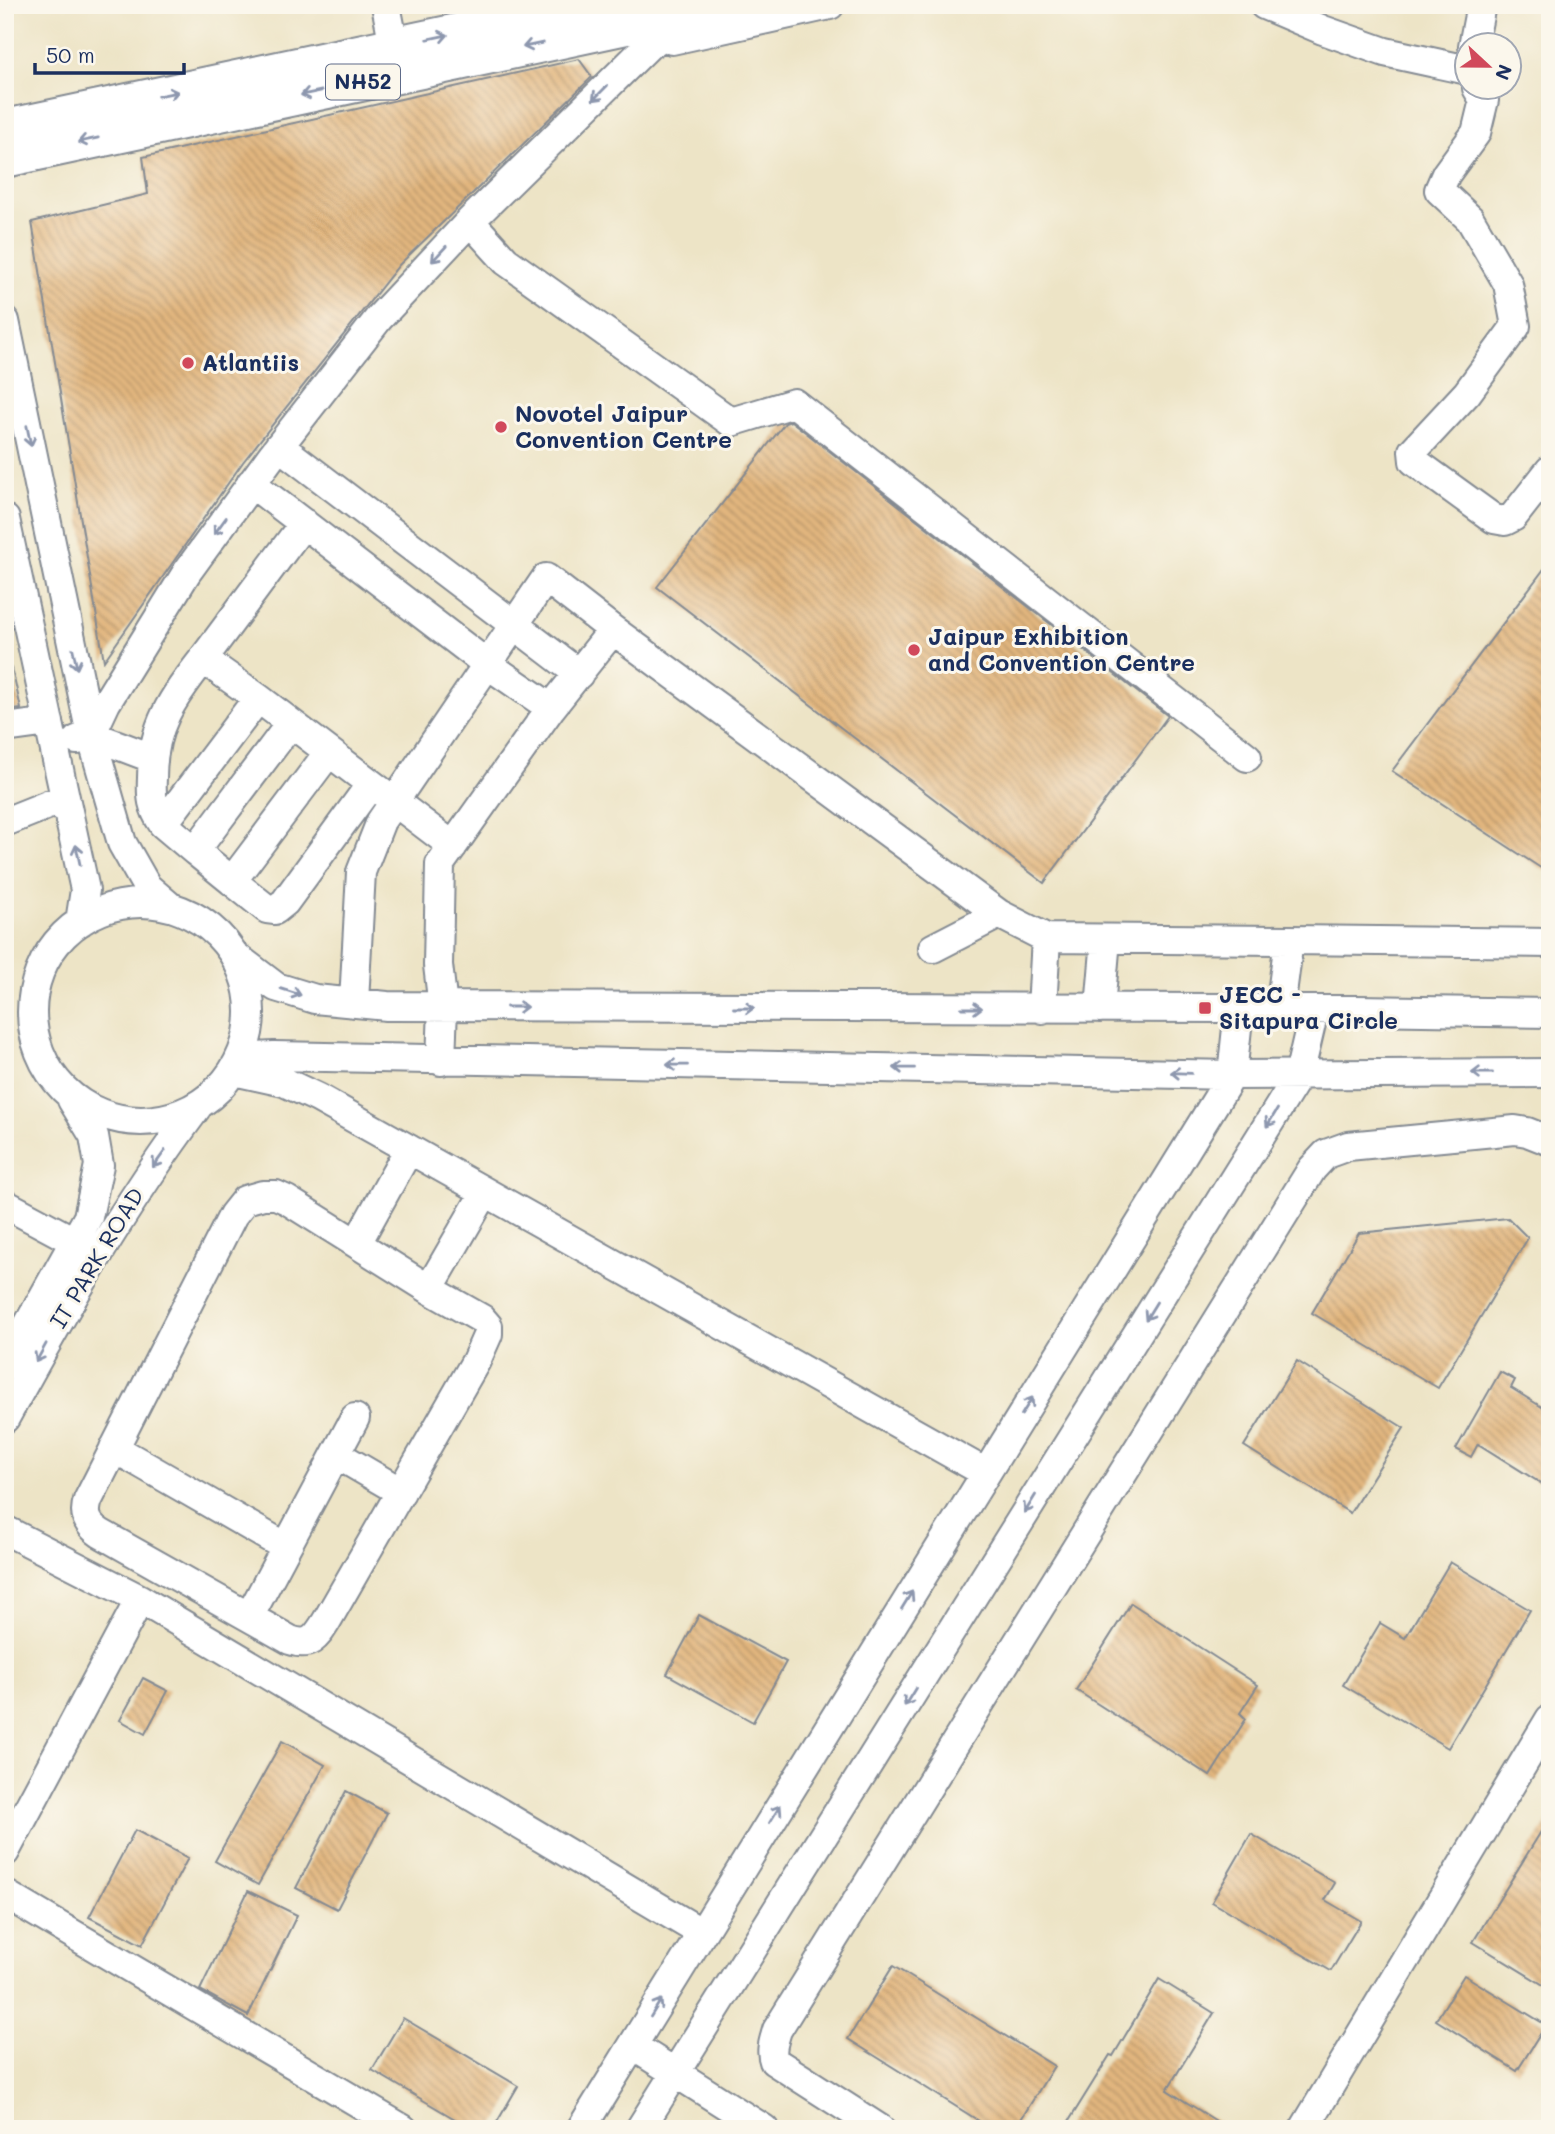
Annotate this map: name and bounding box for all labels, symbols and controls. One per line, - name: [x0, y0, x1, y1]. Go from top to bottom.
- one-way arrow: [426, 29, 449, 43]
- scale bar: [35, 32, 184, 76]
- north arrow: [1454, 32, 1524, 102]
- one-way arrow: [522, 39, 545, 53]
- text: 50 m: [46, 41, 95, 68]
- text: N: [1490, 61, 1519, 84]
- road number: NH52: [326, 64, 400, 100]
- one-way arrow: [592, 84, 609, 101]
- one-way arrow: [300, 86, 323, 100]
- one-way arrow: [156, 87, 179, 100]
- one-way arrow: [77, 134, 100, 148]
- one-way arrow: [431, 245, 448, 262]
- place label: Atlantiis: [202, 347, 299, 377]
- marker: Atlantiis: [180, 355, 196, 371]
- place label: Novotel Jaipur Convention Centre: [515, 398, 732, 454]
- marker: Novotel Jaipur Convention Centre: [493, 419, 509, 435]
- one-way arrow: [22, 424, 36, 447]
- one-way arrow: [213, 516, 227, 535]
- place label: Jaipur Exhibition and Convention Centre: [928, 621, 1195, 677]
- marker: Jaipur Exhibition and Convention Centre: [906, 642, 922, 658]
- one-way arrow: [68, 647, 82, 670]
- one-way arrow: [70, 844, 84, 867]
- place label: JECC - Sitapura Circle: [1219, 979, 1398, 1035]
- one-way arrow: [279, 986, 301, 999]
- one-way arrow: [505, 1000, 528, 1014]
- marker: JECC - Sitapura Circle: [1197, 1000, 1213, 1016]
- one-way arrow: [732, 1001, 755, 1015]
- one-way arrow: [960, 1002, 983, 1015]
- one-way arrow: [665, 1058, 688, 1072]
- one-way arrow: [893, 1062, 916, 1075]
- one-way arrow: [1169, 1067, 1192, 1080]
- one-way arrow: [1470, 1067, 1493, 1080]
- one-way arrow: [1264, 1108, 1278, 1128]
- one-way arrow: [152, 1149, 166, 1168]
- street label: IT PARK ROAD: [42, 1182, 150, 1333]
- one-way arrow: [1144, 1301, 1158, 1321]
- one-way arrow: [34, 1342, 47, 1363]
- one-way arrow: [1020, 1397, 1034, 1417]
- one-way arrow: [1023, 1494, 1038, 1513]
- one-way arrow: [900, 1591, 915, 1610]
- one-way arrow: [902, 1686, 916, 1706]
- one-way arrow: [768, 1805, 782, 1825]
- one-way arrow: [649, 1999, 663, 2019]

